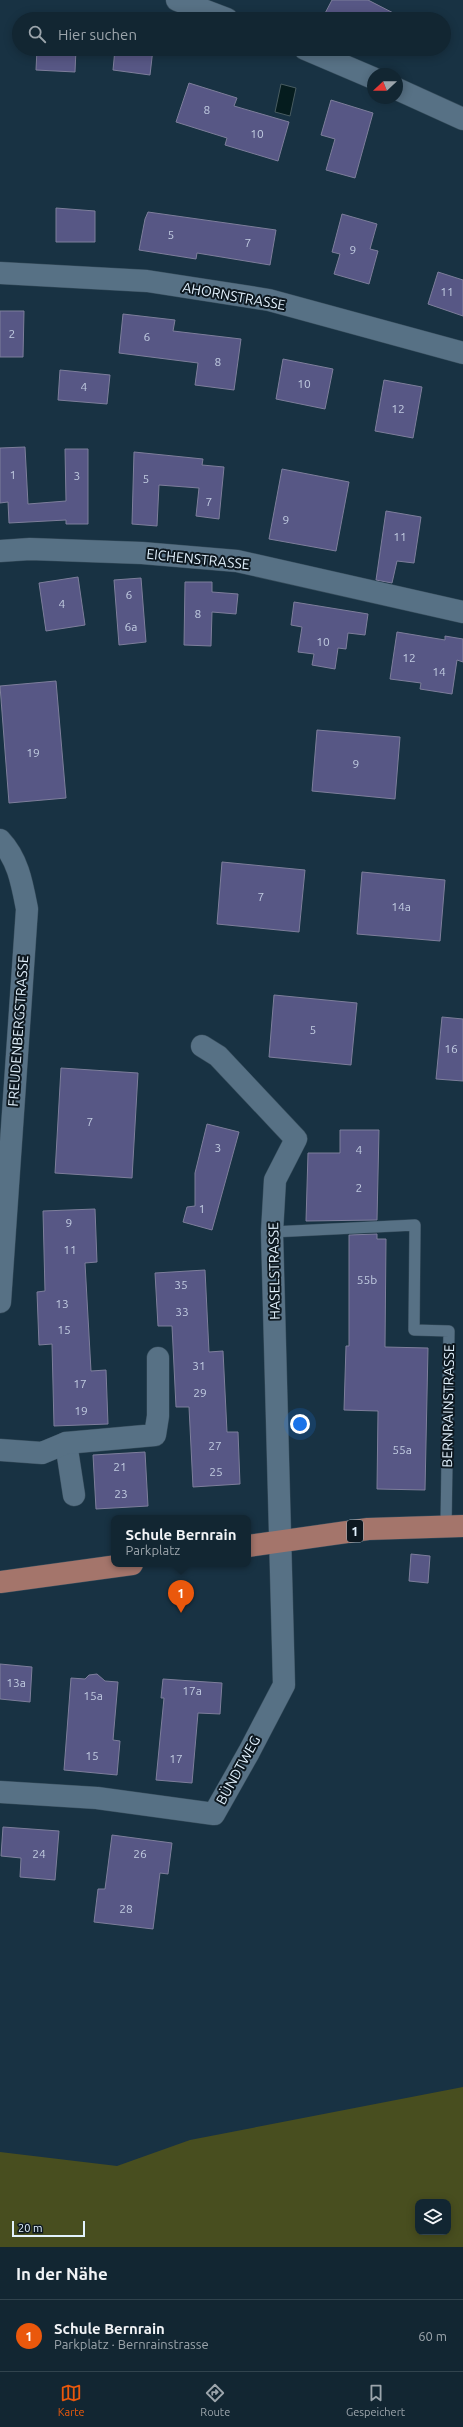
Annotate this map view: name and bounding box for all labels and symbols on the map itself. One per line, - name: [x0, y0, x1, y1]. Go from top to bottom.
- north arrow: [367, 68, 403, 104]
- house number: 8: [204, 103, 211, 116]
- house number: 10: [250, 127, 264, 140]
- house number: 5: [168, 228, 174, 241]
- house number: 7: [245, 236, 251, 249]
- house number: 9: [350, 243, 356, 256]
- street label: AHORNSTRASSE: [181, 279, 287, 313]
- house number: 11: [440, 285, 454, 298]
- house number: 2: [9, 327, 15, 340]
- house number: 6: [144, 330, 151, 343]
- house number: 8: [215, 355, 222, 368]
- house number: 10: [297, 377, 311, 390]
- house number: 4: [81, 380, 88, 393]
- house number: 12: [391, 402, 405, 415]
- house number: 1: [10, 468, 16, 481]
- house number: 3: [74, 469, 80, 482]
- house number: 5: [143, 472, 149, 485]
- house number: 7: [206, 495, 212, 508]
- house number: 9: [283, 513, 289, 526]
- house number: 11: [393, 530, 407, 543]
- street label: EICHENSTRASSE: [146, 546, 251, 572]
- house number: 6: [126, 588, 133, 601]
- house number: 4: [59, 597, 66, 610]
- house number: 8: [195, 607, 202, 620]
- house number: 6a: [125, 620, 137, 633]
- house number: 10: [316, 635, 330, 648]
- house number: 12: [402, 651, 416, 664]
- house number: 14: [432, 665, 446, 678]
- house number: 19: [26, 746, 40, 759]
- house number: 9: [353, 757, 359, 770]
- house number: 7: [258, 890, 264, 903]
- house number: 14a: [391, 900, 411, 913]
- street label: FREUDENBERGSTRASSE: [5, 955, 31, 1107]
- house number: 5: [310, 1023, 316, 1036]
- house number: 16: [444, 1042, 458, 1055]
- house number: 7: [87, 1115, 93, 1128]
- house number: 3: [215, 1141, 221, 1154]
- house number: 4: [356, 1143, 363, 1156]
- house number: 2: [356, 1181, 362, 1194]
- house number: 1: [199, 1202, 205, 1215]
- house number: 9: [66, 1216, 72, 1229]
- street label: HASELSTRASSE: [265, 1222, 283, 1320]
- house number: 11: [63, 1243, 77, 1256]
- house number: 55b: [357, 1273, 377, 1286]
- house number: 35: [174, 1278, 188, 1291]
- house number: 13: [55, 1297, 69, 1310]
- house number: 33: [175, 1305, 189, 1318]
- house number: 15: [57, 1323, 71, 1336]
- street label: BERNRAINSTRASSE: [439, 1344, 457, 1468]
- house number: 31: [192, 1359, 206, 1372]
- house number: 17: [73, 1377, 87, 1390]
- house number: 29: [193, 1386, 207, 1399]
- house number: 19: [74, 1404, 88, 1417]
- your location: [290, 1414, 310, 1434]
- house number: 27: [208, 1439, 222, 1452]
- house number: 55a: [392, 1443, 412, 1456]
- house number: 21: [113, 1460, 127, 1473]
- house number: 25: [209, 1465, 223, 1478]
- house number: 23: [114, 1487, 128, 1500]
- road number: 1: [347, 1520, 363, 1542]
- pin: 1: [168, 1580, 194, 1613]
- house number: 13a: [6, 1676, 26, 1689]
- house number: 17a: [182, 1684, 202, 1697]
- house number: 15a: [83, 1689, 103, 1702]
- street label: BÜNDTWEG: [212, 1732, 263, 1807]
- house number: 15: [85, 1749, 99, 1762]
- house number: 17: [169, 1752, 183, 1765]
- house number: 24: [32, 1847, 46, 1860]
- house number: 26: [133, 1847, 147, 1860]
- house number: 28: [119, 1902, 133, 1915]
- scale bar: [12, 2219, 85, 2238]

